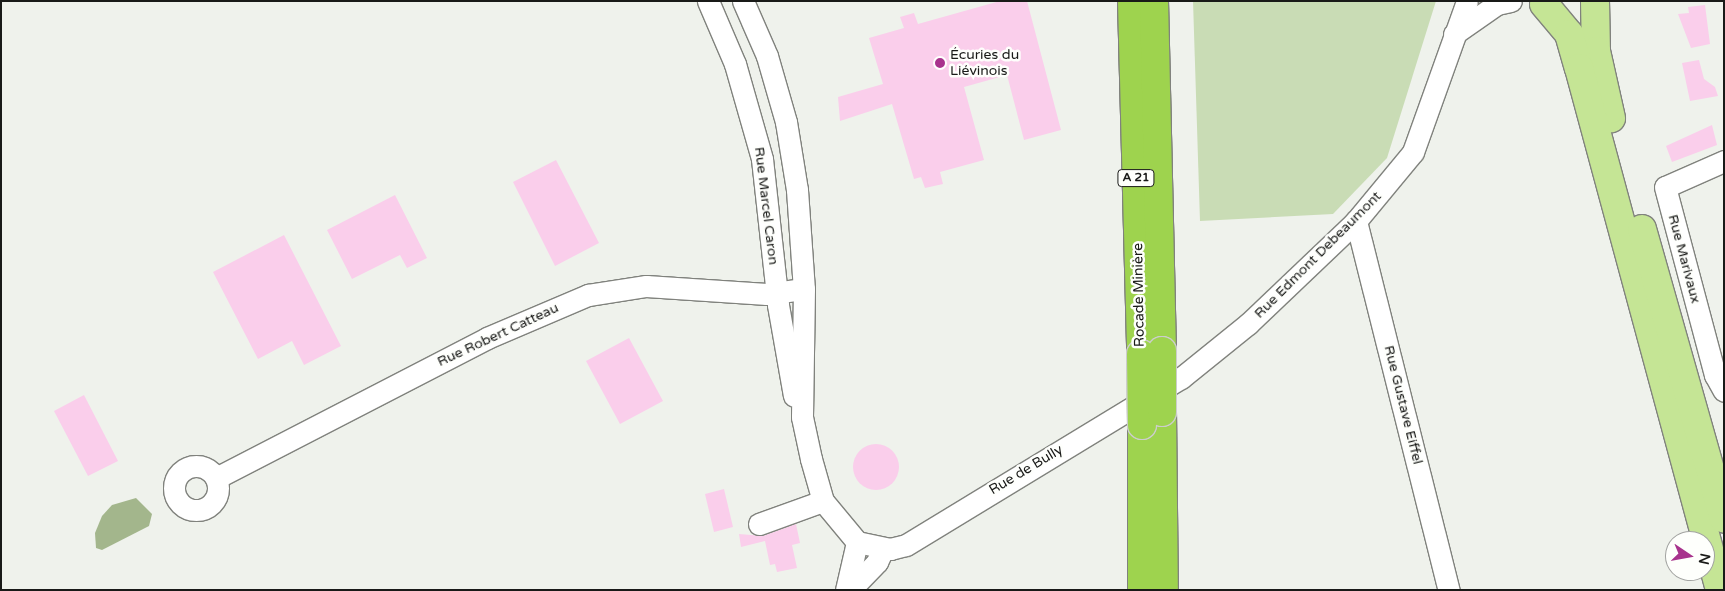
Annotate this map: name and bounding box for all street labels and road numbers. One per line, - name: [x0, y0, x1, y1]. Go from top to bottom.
- street label: Rue Marcel Caron: [750, 146, 782, 266]
- road number: A 21: [1117, 168, 1155, 188]
- street label: Rue Edmont Debeaumont: [1251, 188, 1385, 322]
- street label: Rue Marivaux: [1664, 213, 1704, 305]
- street label: Rocade Minière: [1130, 243, 1148, 347]
- street label: Rue Robert Catteau: [435, 300, 561, 370]
- street label: Rue Gustave Eiffel: [1380, 344, 1426, 466]
- street label: Rue de Bully: [986, 441, 1066, 499]

